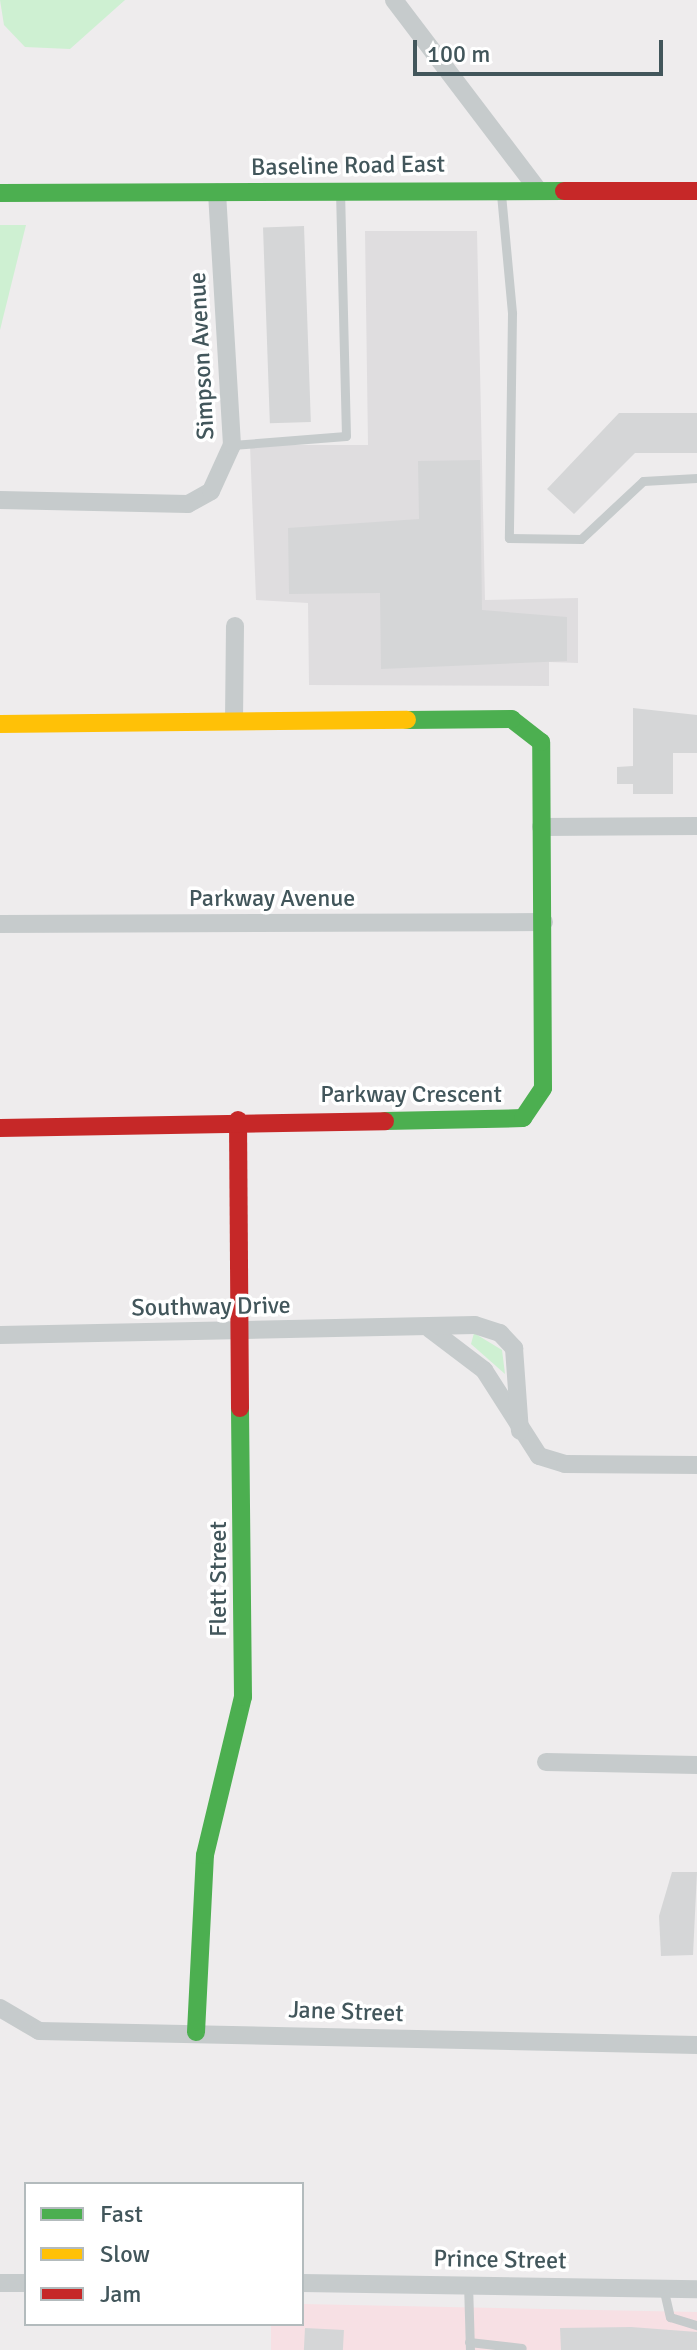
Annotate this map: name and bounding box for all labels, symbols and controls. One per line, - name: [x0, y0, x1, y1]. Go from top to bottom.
- scale bar: [417, 24, 667, 74]
- text: 100 m: [427, 39, 490, 69]
- street label: Baseline Road East: [251, 150, 445, 182]
- street label: Simpson Avenue: [183, 271, 221, 441]
- street label: Parkway Avenue: [189, 885, 355, 913]
- street label: Parkway Crescent: [320, 1081, 502, 1109]
- street label: Southway Drive: [131, 1291, 291, 1323]
- street label: Flett Street: [205, 1521, 233, 1637]
- street label: Jane Street: [288, 1996, 404, 2028]
- legend: [24, 2182, 304, 2326]
- text: Fast: [100, 2199, 143, 2229]
- text: Slow: [100, 2239, 150, 2269]
- street label: Prince Street: [433, 2244, 567, 2276]
- text: Jam: [100, 2279, 141, 2309]

